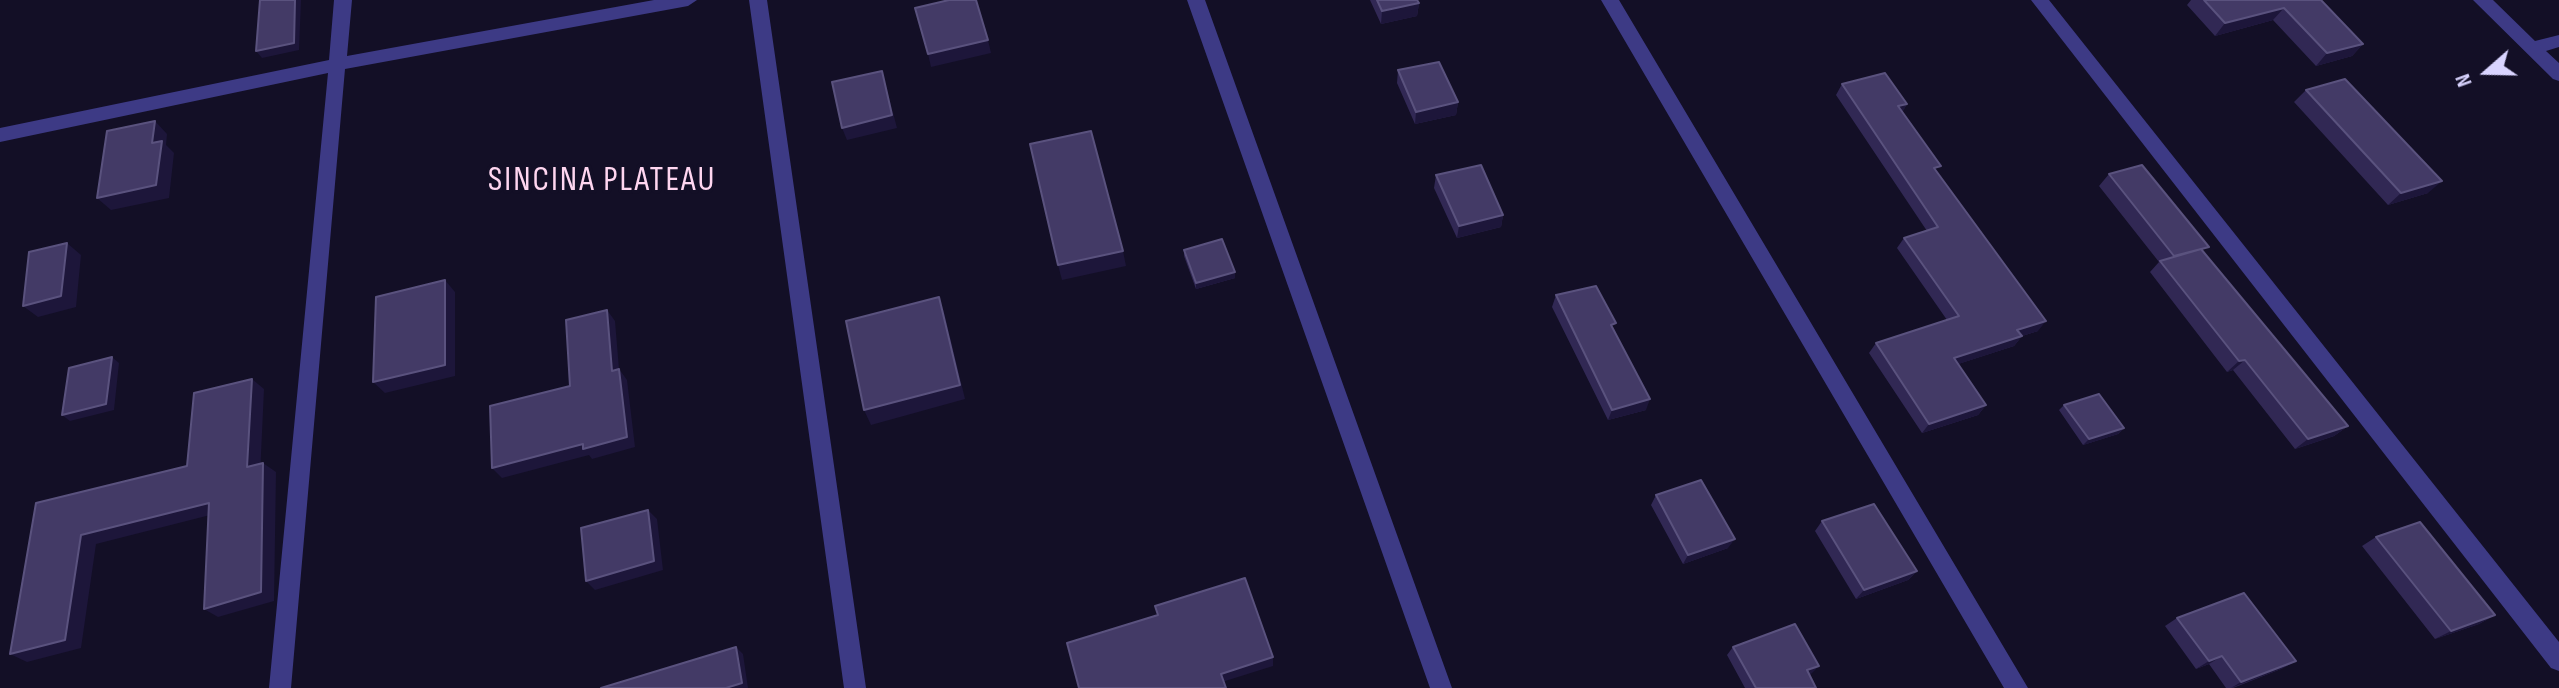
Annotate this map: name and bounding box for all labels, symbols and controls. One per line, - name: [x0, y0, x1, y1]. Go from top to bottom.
- north arrow: [2447, 32, 2527, 112]
- text: N: [2449, 70, 2479, 91]
- district label: SINCINA PLATEAU: [488, 161, 716, 201]

